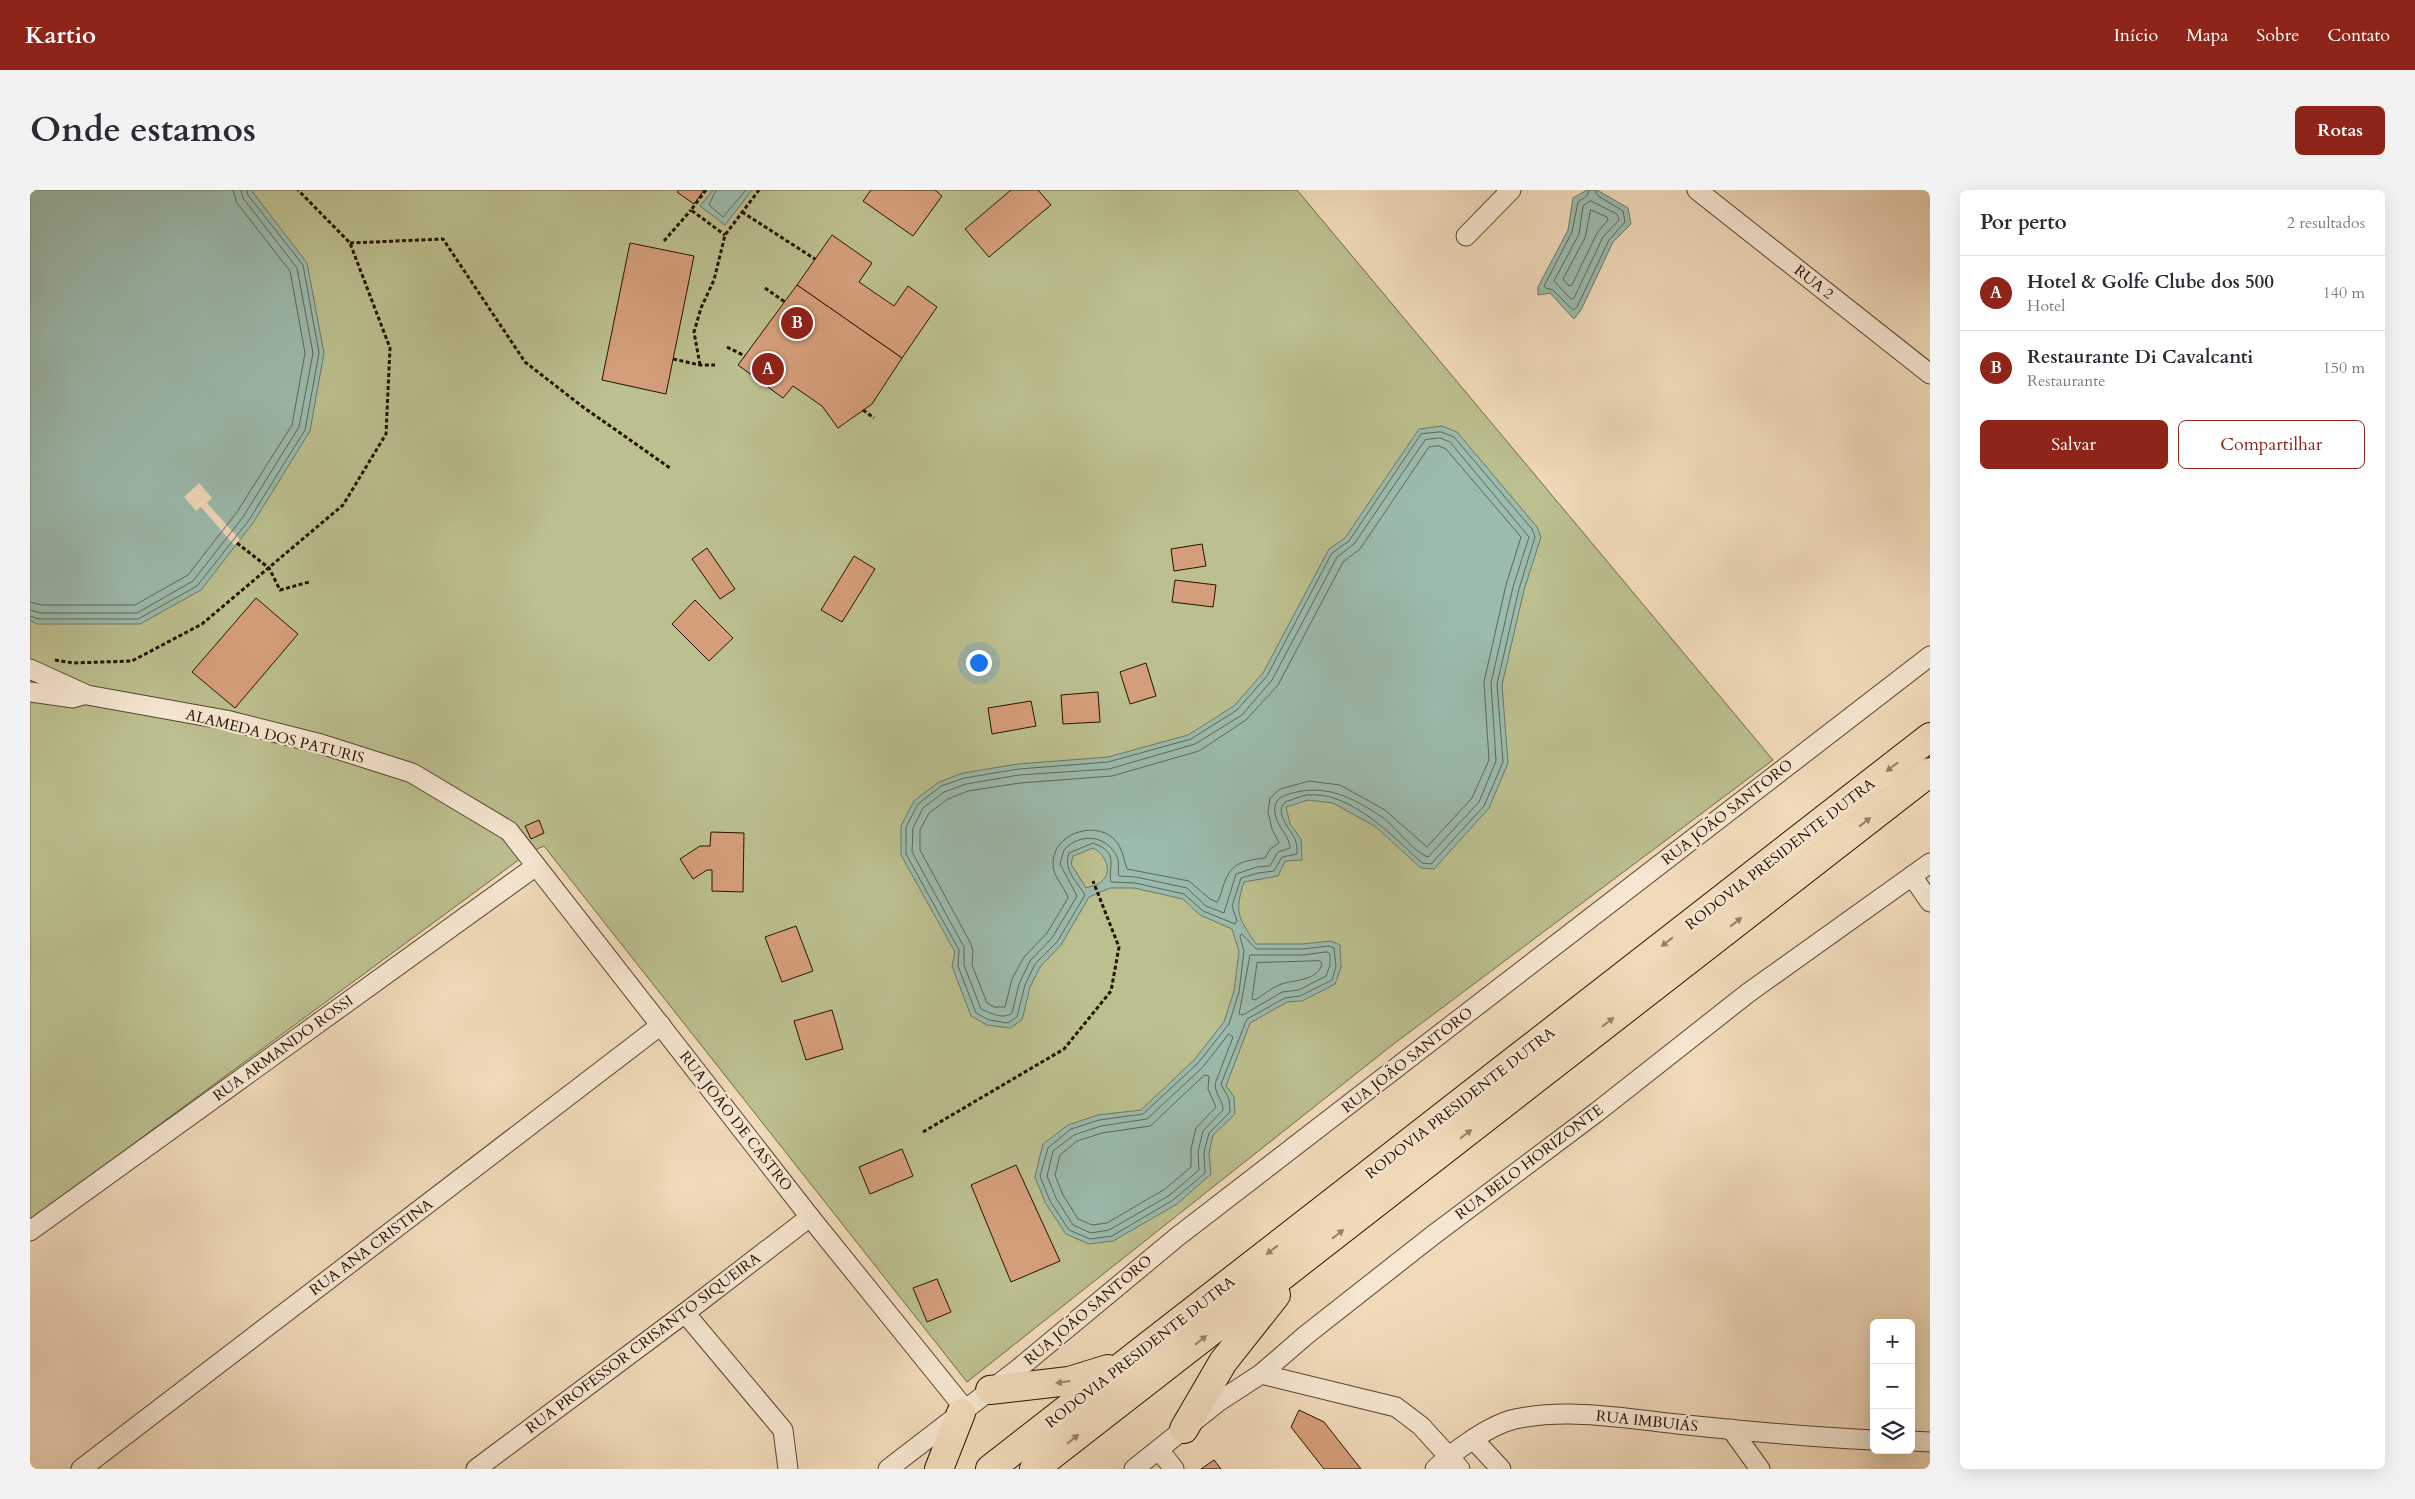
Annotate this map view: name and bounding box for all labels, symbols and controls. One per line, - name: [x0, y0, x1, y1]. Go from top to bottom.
- text: Kartio: [25, 19, 96, 52]
- text: Início: [2114, 23, 2158, 48]
- text: Mapa: [2186, 23, 2228, 48]
- text: Sobre: [2256, 23, 2299, 48]
- text: Contato: [2327, 23, 2390, 48]
- text: Onde estamos: [30, 106, 256, 154]
- button: Rotas: [2295, 106, 2385, 155]
- text: Por perto: [1980, 208, 2067, 237]
- text: 2 resultados: [2287, 212, 2365, 234]
- street label: RUA 2: [1790, 260, 1838, 304]
- text: Hotel & Golfe Clube dos 500: [2027, 269, 2274, 295]
- text: A: [1990, 282, 2002, 304]
- text: 140 m: [2323, 282, 2365, 304]
- text: Hotel: [2027, 295, 2065, 317]
- pin: B: [781, 304, 813, 342]
- text: Restaurante Di Cavalcanti: [2027, 344, 2253, 370]
- pin: A: [752, 350, 784, 388]
- text: B: [1990, 357, 2002, 379]
- text: 150 m: [2323, 357, 2365, 379]
- text: Restaurante: [2027, 370, 2106, 392]
- button: Salvar: [1980, 420, 2168, 469]
- button: Compartilhar: [2178, 420, 2365, 469]
- your location: [966, 650, 992, 676]
- street label: ALAMEDA DOS PATURIS: [184, 704, 366, 768]
- street label: RUA JOÃO SANTORO: [1657, 754, 1797, 870]
- one-way arrow: [1885, 762, 1898, 773]
- street label: RODOVIA PRESIDENTE DUTRA: [1681, 773, 1879, 934]
- one-way arrow: [1858, 817, 1871, 828]
- one-way arrow: [1729, 917, 1742, 928]
- one-way arrow: [1660, 937, 1673, 948]
- street label: RUA ARMANDO ROSSI: [209, 990, 357, 1106]
- street label: RUA JOÃO SANTORO: [1337, 1002, 1477, 1118]
- one-way arrow: [1602, 1017, 1615, 1028]
- street label: RODOVIA PRESIDENTE DUTRA: [1361, 1022, 1559, 1183]
- street label: RUA JOÃO DE CASTRO: [675, 1047, 797, 1195]
- street label: RUA BELO HORIZONTE: [1451, 1100, 1607, 1224]
- one-way arrow: [1460, 1128, 1473, 1139]
- street label: RUA ANA CRISTINA: [305, 1194, 437, 1300]
- one-way arrow: [1332, 1228, 1345, 1239]
- one-way arrow: [1266, 1244, 1279, 1255]
- street label: RUA PROFESSOR CRISANTO SIQUEIRA: [522, 1248, 765, 1438]
- street label: RUA JOÃO SANTORO: [1020, 1250, 1156, 1370]
- street label: RODOVIA PRESIDENTE DUTRA: [1041, 1271, 1239, 1432]
- map controls: [1870, 1319, 1915, 1454]
- button: +: [1870, 1319, 1915, 1364]
- one-way arrow: [1194, 1335, 1208, 1345]
- button: −: [1870, 1364, 1915, 1409]
- one-way arrow: [1055, 1378, 1071, 1386]
- street label: RUA IMBUIÁS: [1595, 1406, 1699, 1436]
- button: layers: [1870, 1409, 1915, 1454]
- one-way arrow: [1066, 1434, 1079, 1445]

